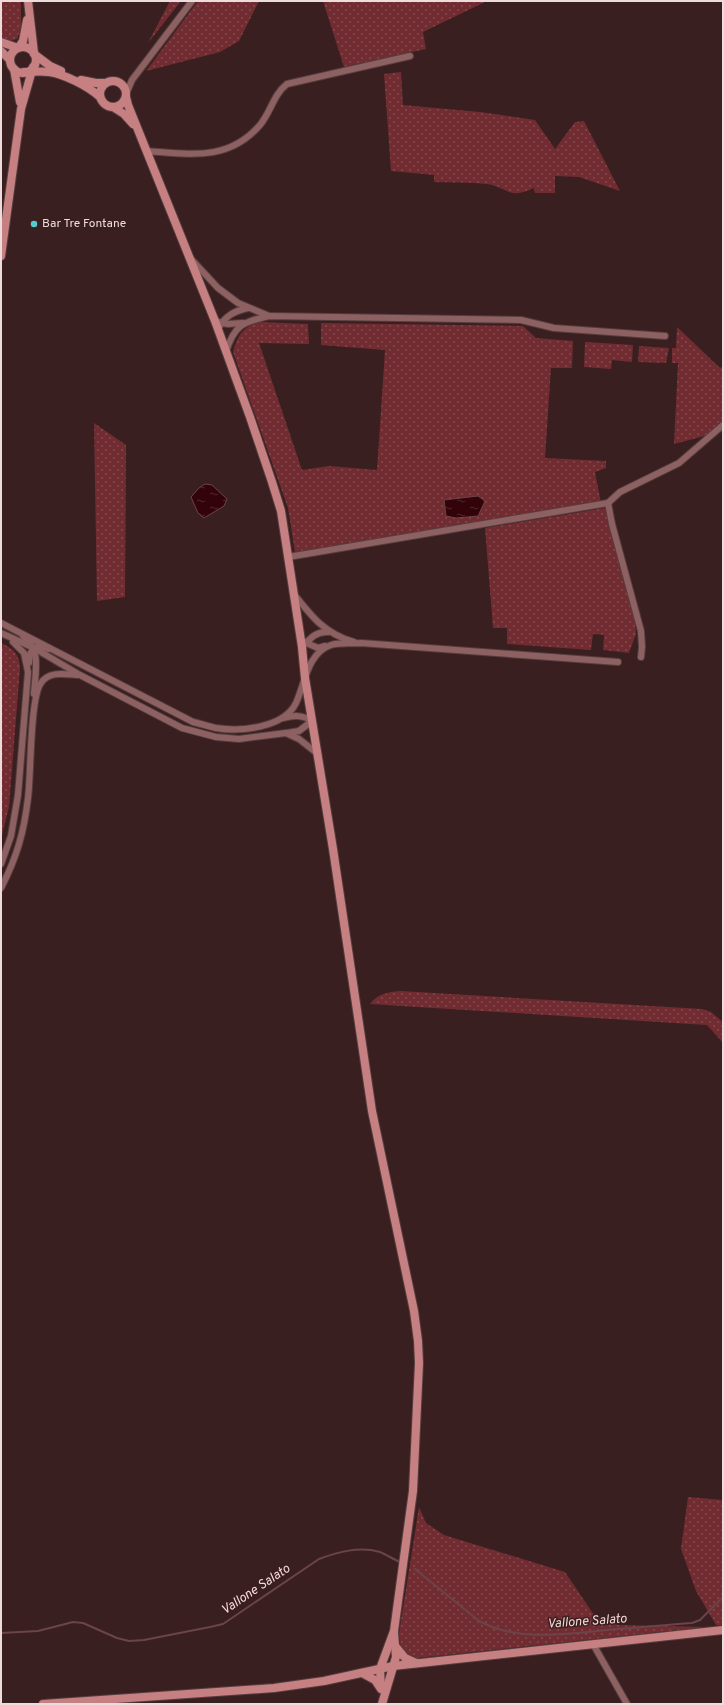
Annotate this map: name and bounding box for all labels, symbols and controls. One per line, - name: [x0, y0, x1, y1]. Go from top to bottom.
- place label: Bar Tre Fontane: [42, 216, 126, 232]
- marker: Bar Tre Fontane: [29, 219, 39, 229]
- water label: Vallone Salato: [219, 1561, 293, 1619]
- water label: Vallone Salato: [547, 1611, 627, 1633]

